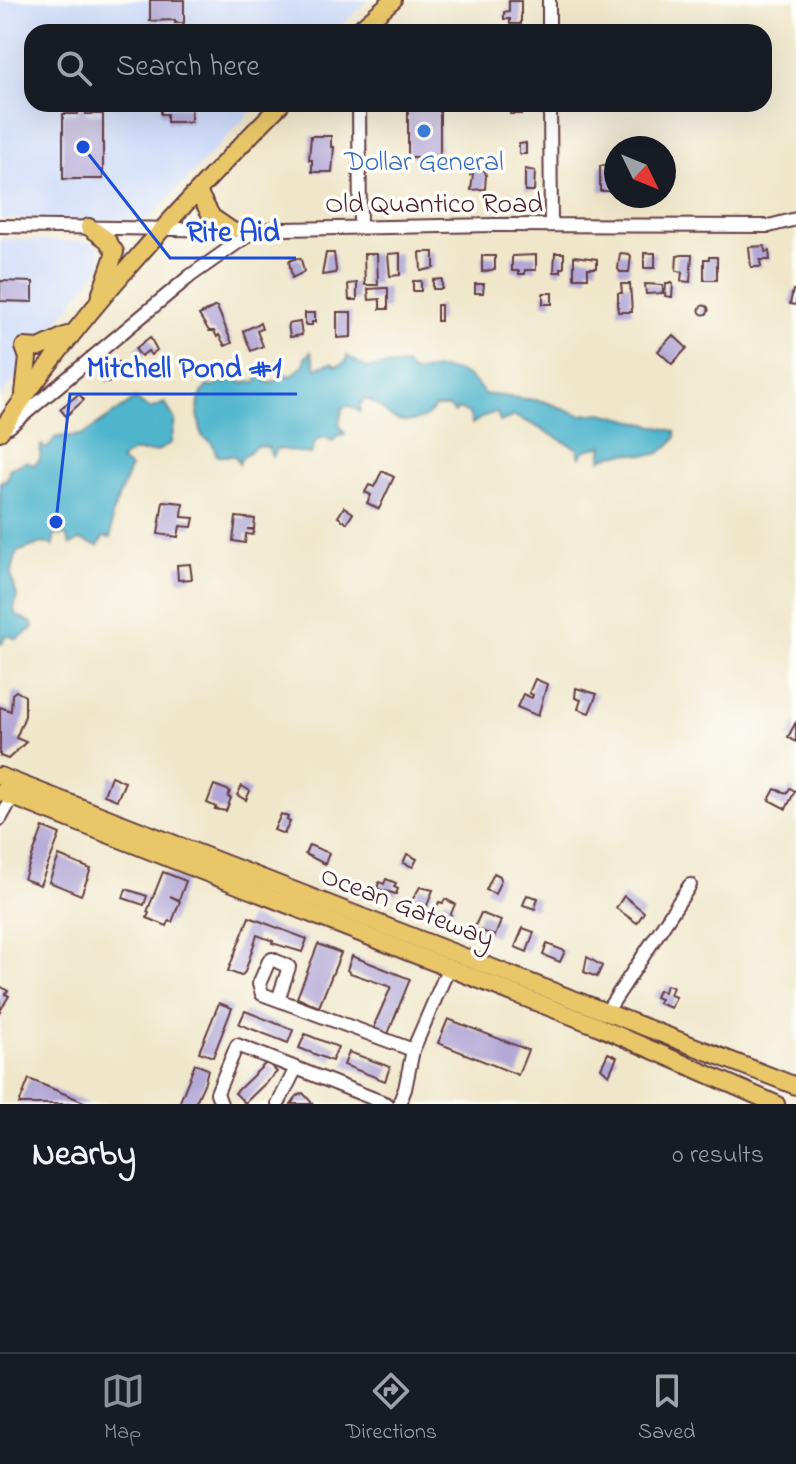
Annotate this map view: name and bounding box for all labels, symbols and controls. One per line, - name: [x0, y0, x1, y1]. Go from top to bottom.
- search box: [24, 24, 772, 112]
- icon: search: [52, 46, 96, 90]
- text: Search here: [116, 46, 260, 90]
- marker: Dollar General: [415, 122, 433, 140]
- north arrow: [604, 136, 676, 208]
- place label: Dollar General: [343, 143, 504, 184]
- street label: Old Quantico Road: [325, 185, 543, 226]
- callout: Rite Aid: [170, 204, 296, 258]
- text: Rite Aid: [186, 212, 280, 256]
- callout: Mitchell Pond #1: [70, 340, 297, 394]
- text: Mitchell Pond #1: [86, 348, 282, 392]
- street label: Ocean Gateway: [314, 856, 500, 960]
- text: Nearby: [32, 1131, 136, 1181]
- text: 0 results: [672, 1137, 764, 1175]
- tab: Map: [101, 1369, 145, 1449]
- tab: Directions: [346, 1369, 437, 1449]
- tab: Saved: [638, 1369, 695, 1449]

